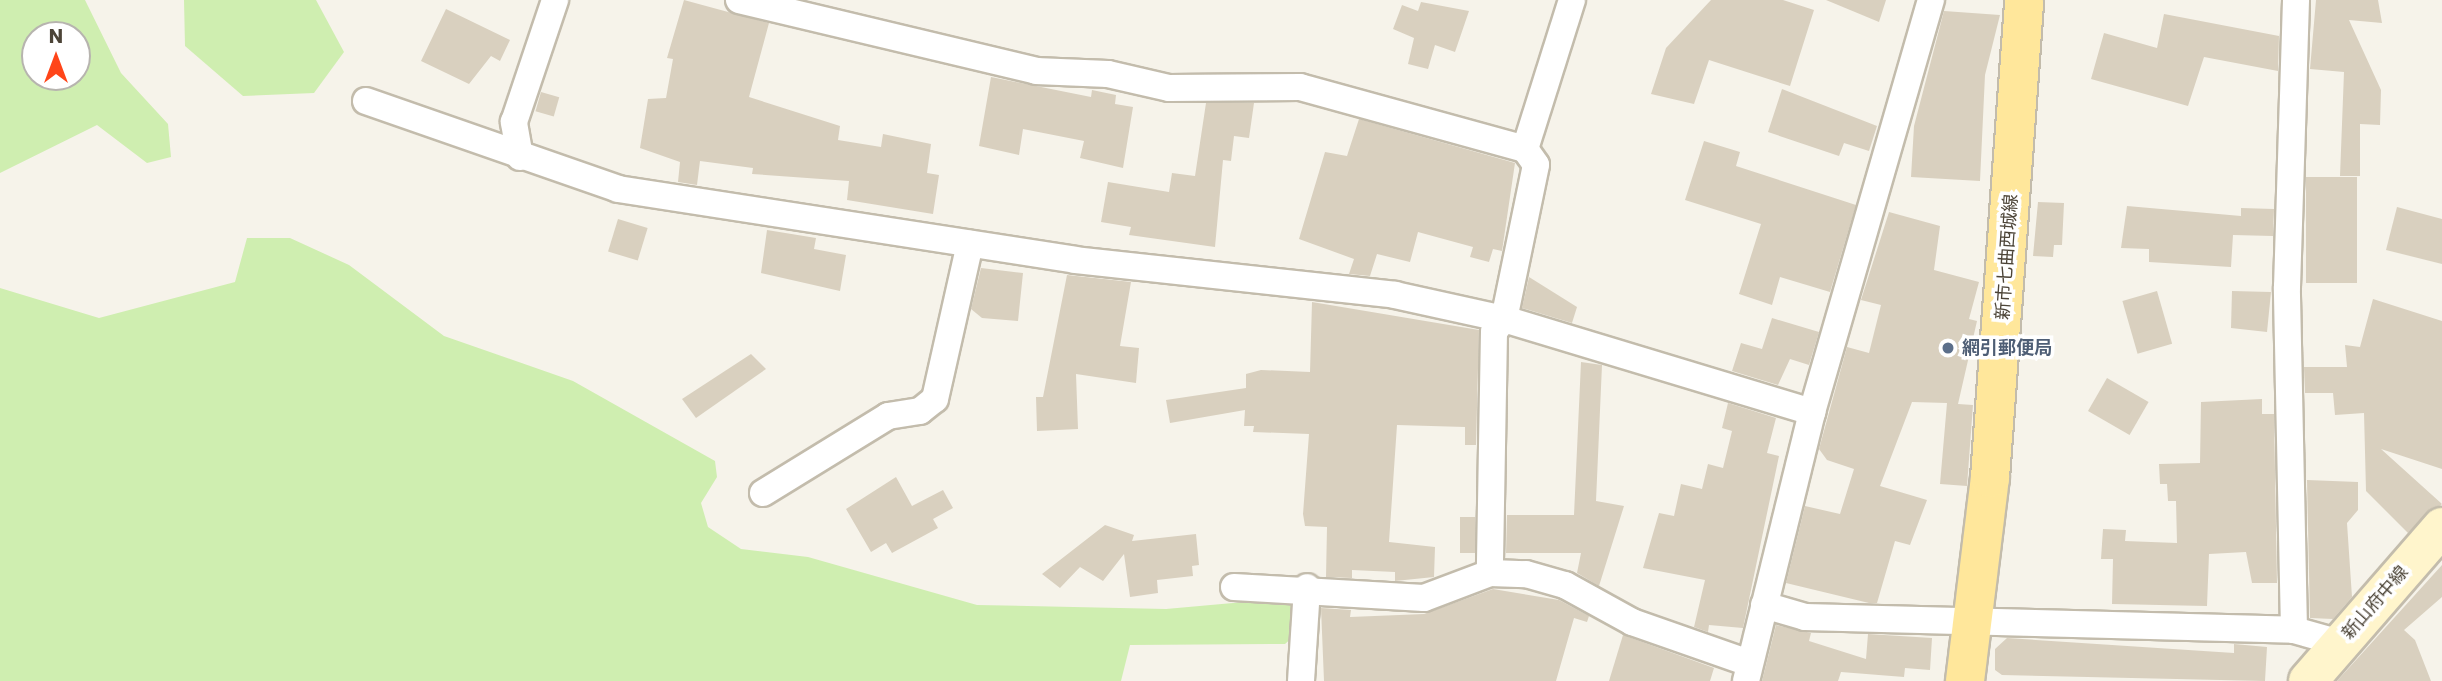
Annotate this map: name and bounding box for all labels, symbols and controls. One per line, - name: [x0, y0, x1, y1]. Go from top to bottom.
- north arrow: [21, 21, 91, 91]
- text: N: [49, 23, 63, 50]
- street label: 新市七曲西城線: [1992, 193, 2022, 321]
- place label: 網引郵便局: [1962, 337, 2052, 359]
- marker: 網引郵便局: [1940, 340, 1956, 356]
- street label: 新山府中線: [2337, 562, 2413, 644]

